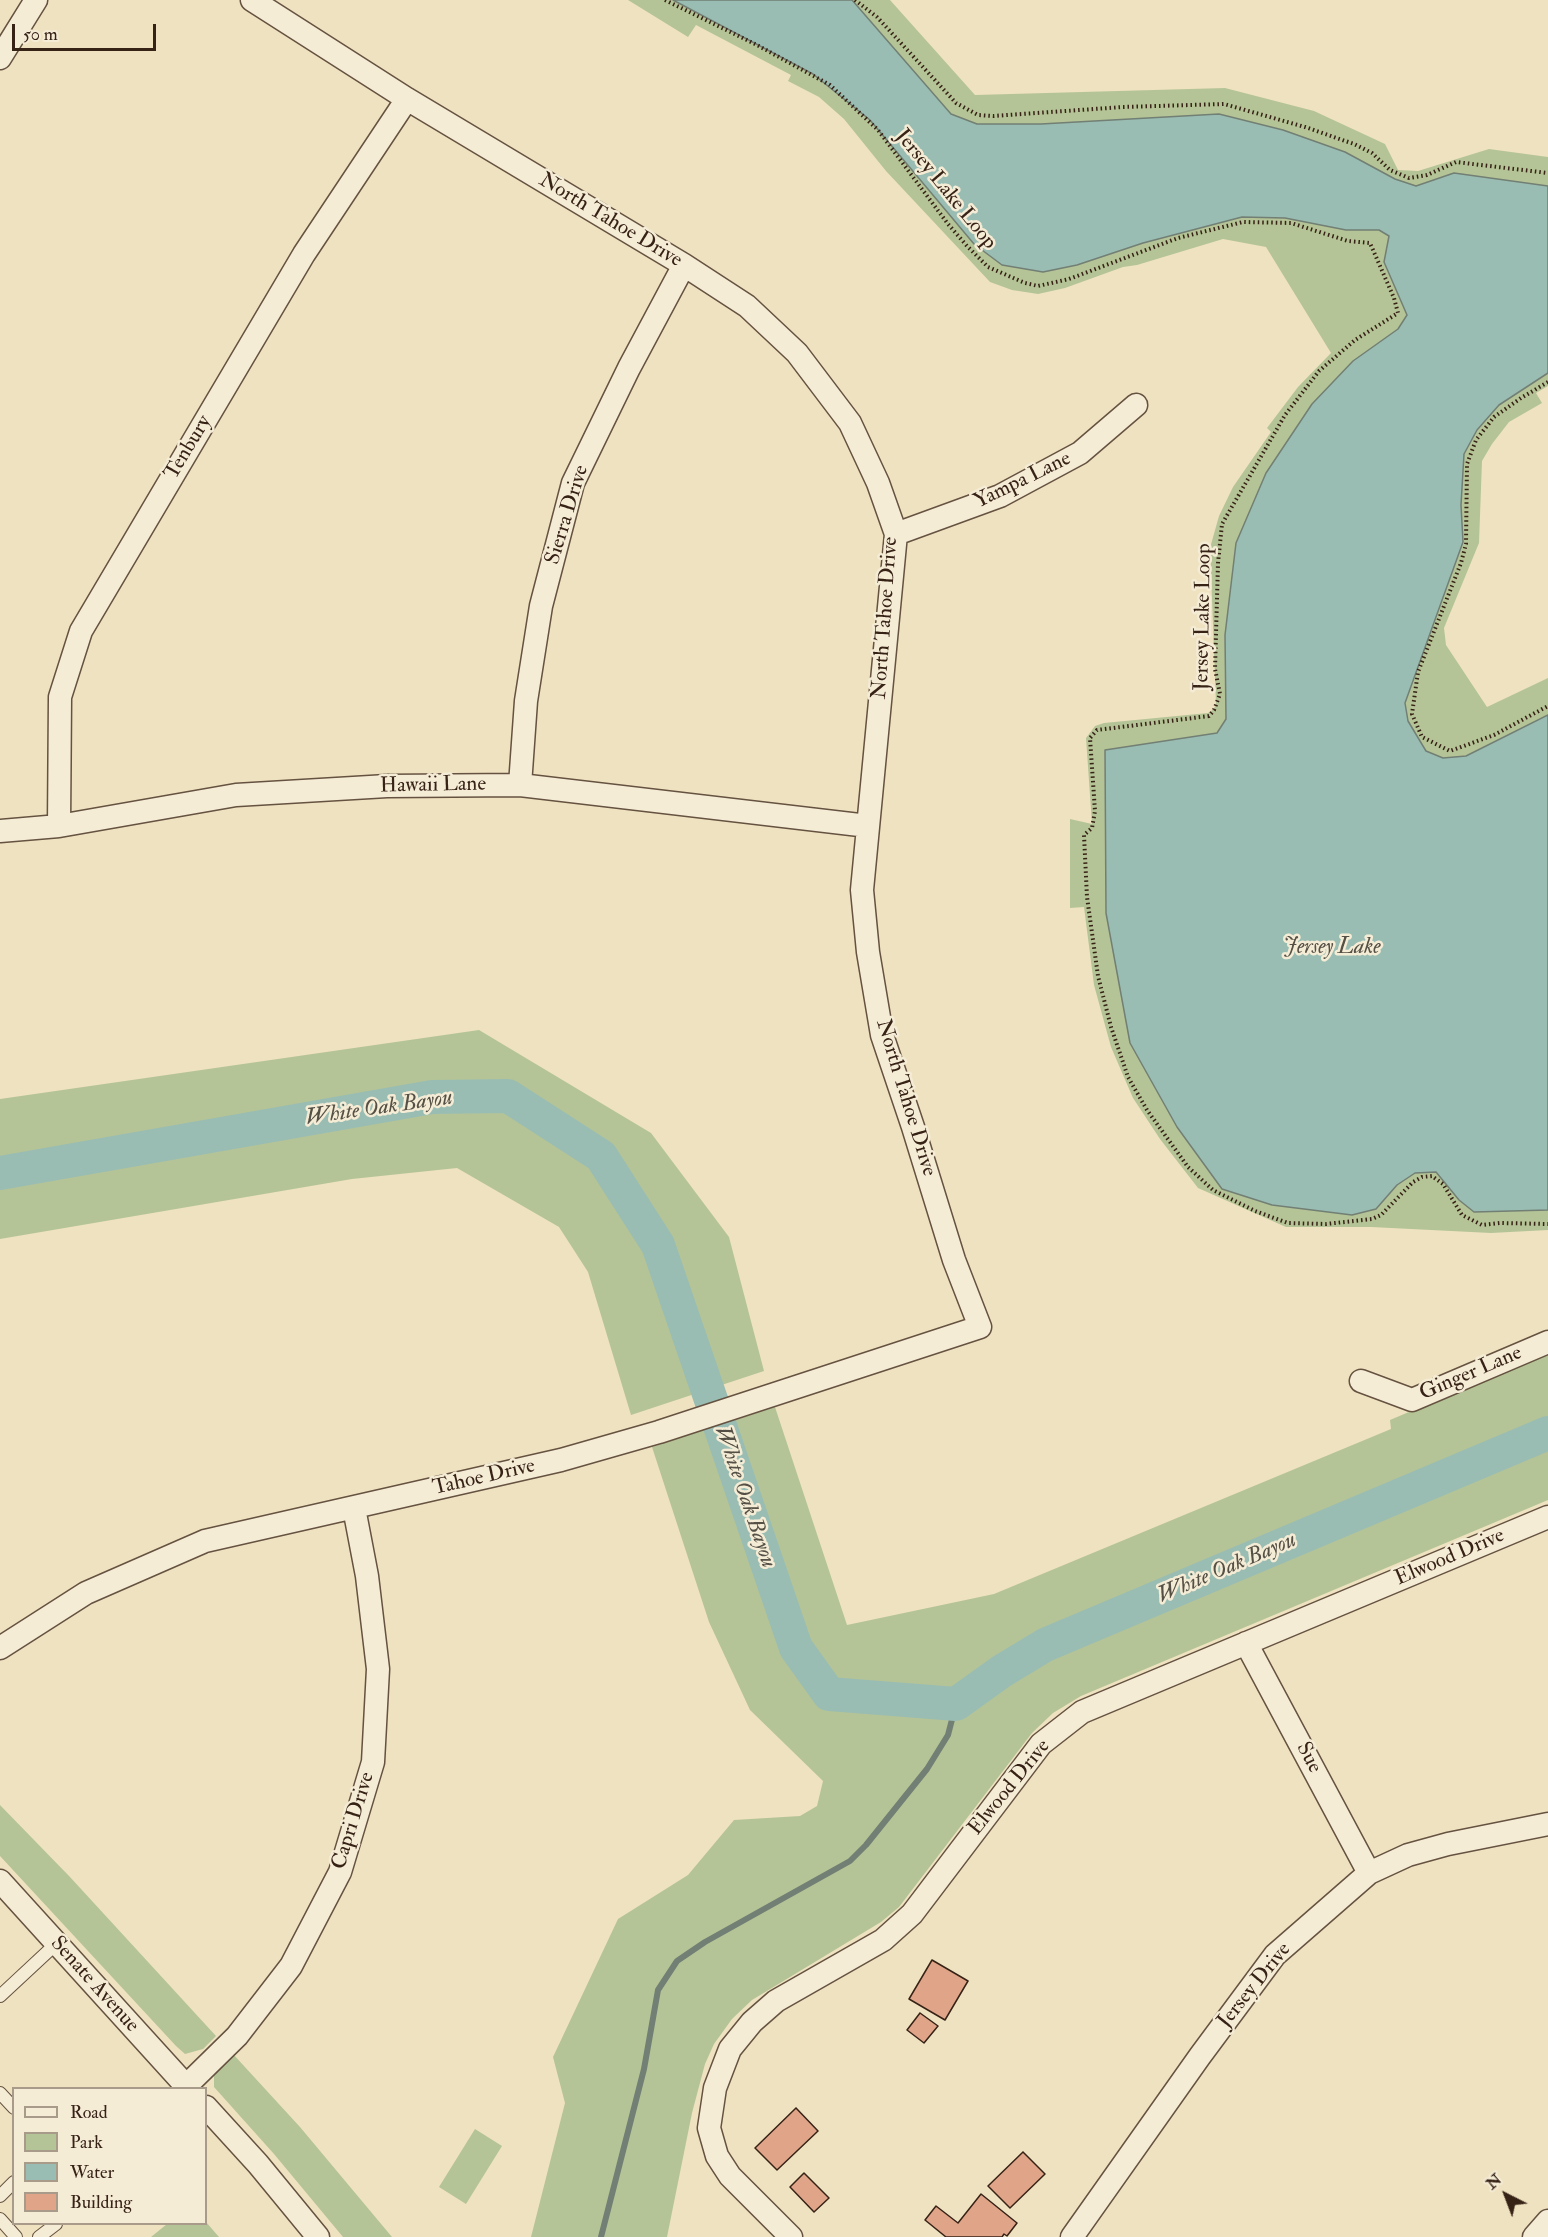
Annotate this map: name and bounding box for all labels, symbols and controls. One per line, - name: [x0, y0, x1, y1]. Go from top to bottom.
- scale bar: [15, 12, 159, 50]
- text: 50 m: [23, 23, 58, 46]
- street label: Jersey Lake Loop: [889, 125, 1001, 255]
- street label: North Tahoe Drive: [534, 168, 686, 274]
- street label: Tenbury: [160, 411, 218, 485]
- street label: Yampa Lane: [970, 447, 1076, 515]
- street label: Sierra Drive: [541, 462, 595, 568]
- street label: North Tahoe Drive: [868, 536, 904, 700]
- street label: Jersey Lake Loop: [1190, 543, 1218, 691]
- street label: Hawaii Lane: [380, 772, 486, 800]
- water label: Jersey Lake: [1283, 935, 1381, 961]
- street label: North Tahoe Drive: [869, 1016, 941, 1180]
- water label: White Oak Bayou: [304, 1086, 454, 1132]
- street label: Ginger Lane: [1416, 1341, 1526, 1407]
- water label: White Oak Bayou: [707, 1423, 781, 1571]
- street label: Tahoe Drive: [430, 1454, 538, 1502]
- street label: Elwood Drive: [1392, 1524, 1508, 1592]
- water label: White Oak Bayou: [1154, 1528, 1300, 1610]
- street label: Elwood Drive: [964, 1735, 1056, 1841]
- street label: Sue: [1290, 1738, 1326, 1778]
- street label: Capri Drive: [327, 1769, 381, 1873]
- street label: Senate Avenue: [44, 1932, 144, 2038]
- street label: Jersey Drive: [1213, 1938, 1297, 2034]
- legend: [12, 2087, 207, 2225]
- text: Road: [70, 2101, 108, 2124]
- text: Park: [70, 2131, 103, 2154]
- text: Water: [70, 2161, 114, 2184]
- north arrow: [1476, 2165, 1536, 2225]
- text: N: [1482, 2169, 1506, 2194]
- text: Building: [70, 2191, 132, 2214]

